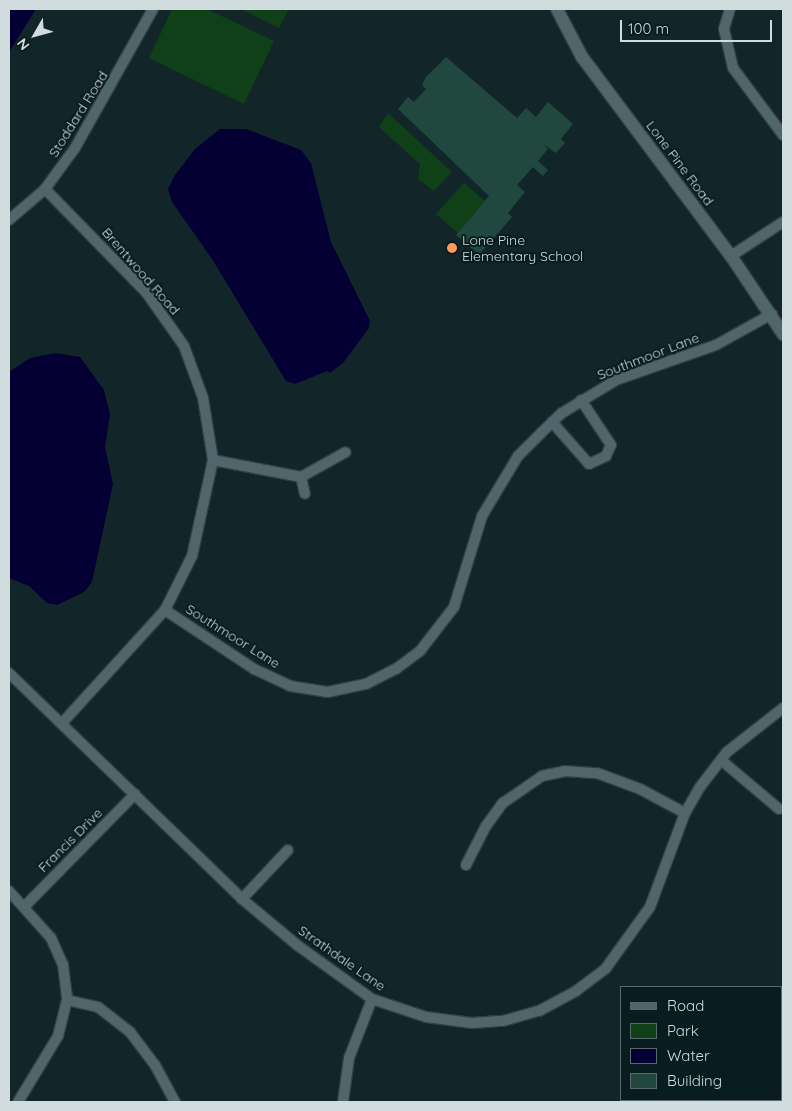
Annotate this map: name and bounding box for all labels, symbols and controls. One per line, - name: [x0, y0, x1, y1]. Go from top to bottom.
- north arrow: [10, 10, 60, 60]
- scale bar: [622, 10, 774, 42]
- text: 100 m: [628, 19, 669, 38]
- text: N: [13, 35, 33, 54]
- street label: Stoddard Road: [45, 68, 111, 160]
- street label: Lone Pine Road: [643, 117, 717, 209]
- street label: Brentwood Road: [99, 224, 183, 318]
- place label: Lone Pine Elementary School: [462, 232, 583, 264]
- marker: Lone Pine Elementary School: [446, 242, 458, 254]
- street label: Southmoor Lane: [595, 329, 701, 383]
- street label: Southmoor Lane: [183, 600, 283, 672]
- street label: Francis Drive: [34, 804, 106, 876]
- street label: Strathdale Lane: [295, 922, 389, 994]
- legend: [620, 986, 782, 1101]
- text: Road: [667, 996, 704, 1015]
- text: Park: [667, 1021, 699, 1040]
- text: Water: [667, 1046, 710, 1065]
- text: Building: [667, 1071, 722, 1090]

